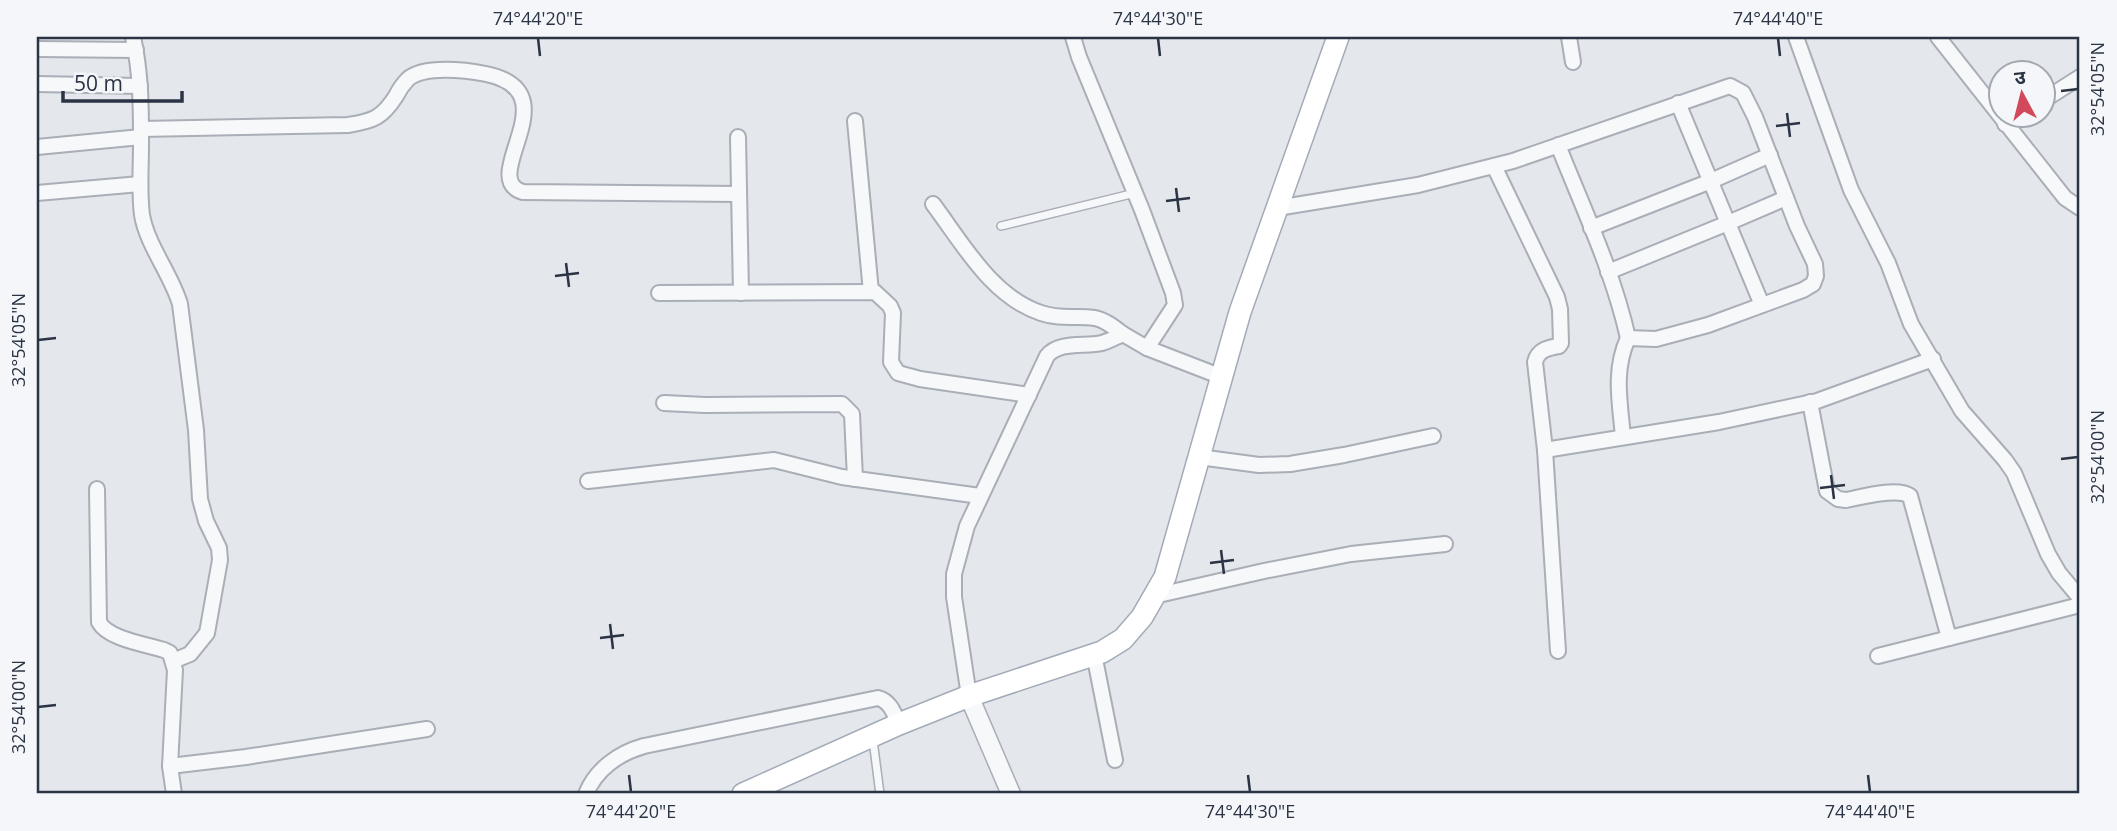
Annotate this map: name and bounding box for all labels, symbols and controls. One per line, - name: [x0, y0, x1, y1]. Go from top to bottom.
- text: 74°44'20"E: [493, 6, 583, 30]
- text: 74°44'30"E: [1113, 6, 1203, 30]
- text: 74°44'40"E: [1733, 6, 1823, 30]
- text: 32°54'05"N: [2085, 42, 2109, 136]
- scale bar: [63, 60, 182, 104]
- north arrow: [1988, 60, 2058, 130]
- text: उ: [2013, 63, 2028, 91]
- text: 50 m: [74, 69, 123, 97]
- text: 32°54'05"N: [6, 293, 30, 387]
- text: 32°54'00"N: [2085, 410, 2109, 504]
- text: 32°54'00"N: [6, 660, 30, 754]
- text: 74°44'20"E: [586, 799, 676, 823]
- text: 74°44'30"E: [1205, 799, 1295, 823]
- text: 74°44'40"E: [1825, 799, 1915, 823]

